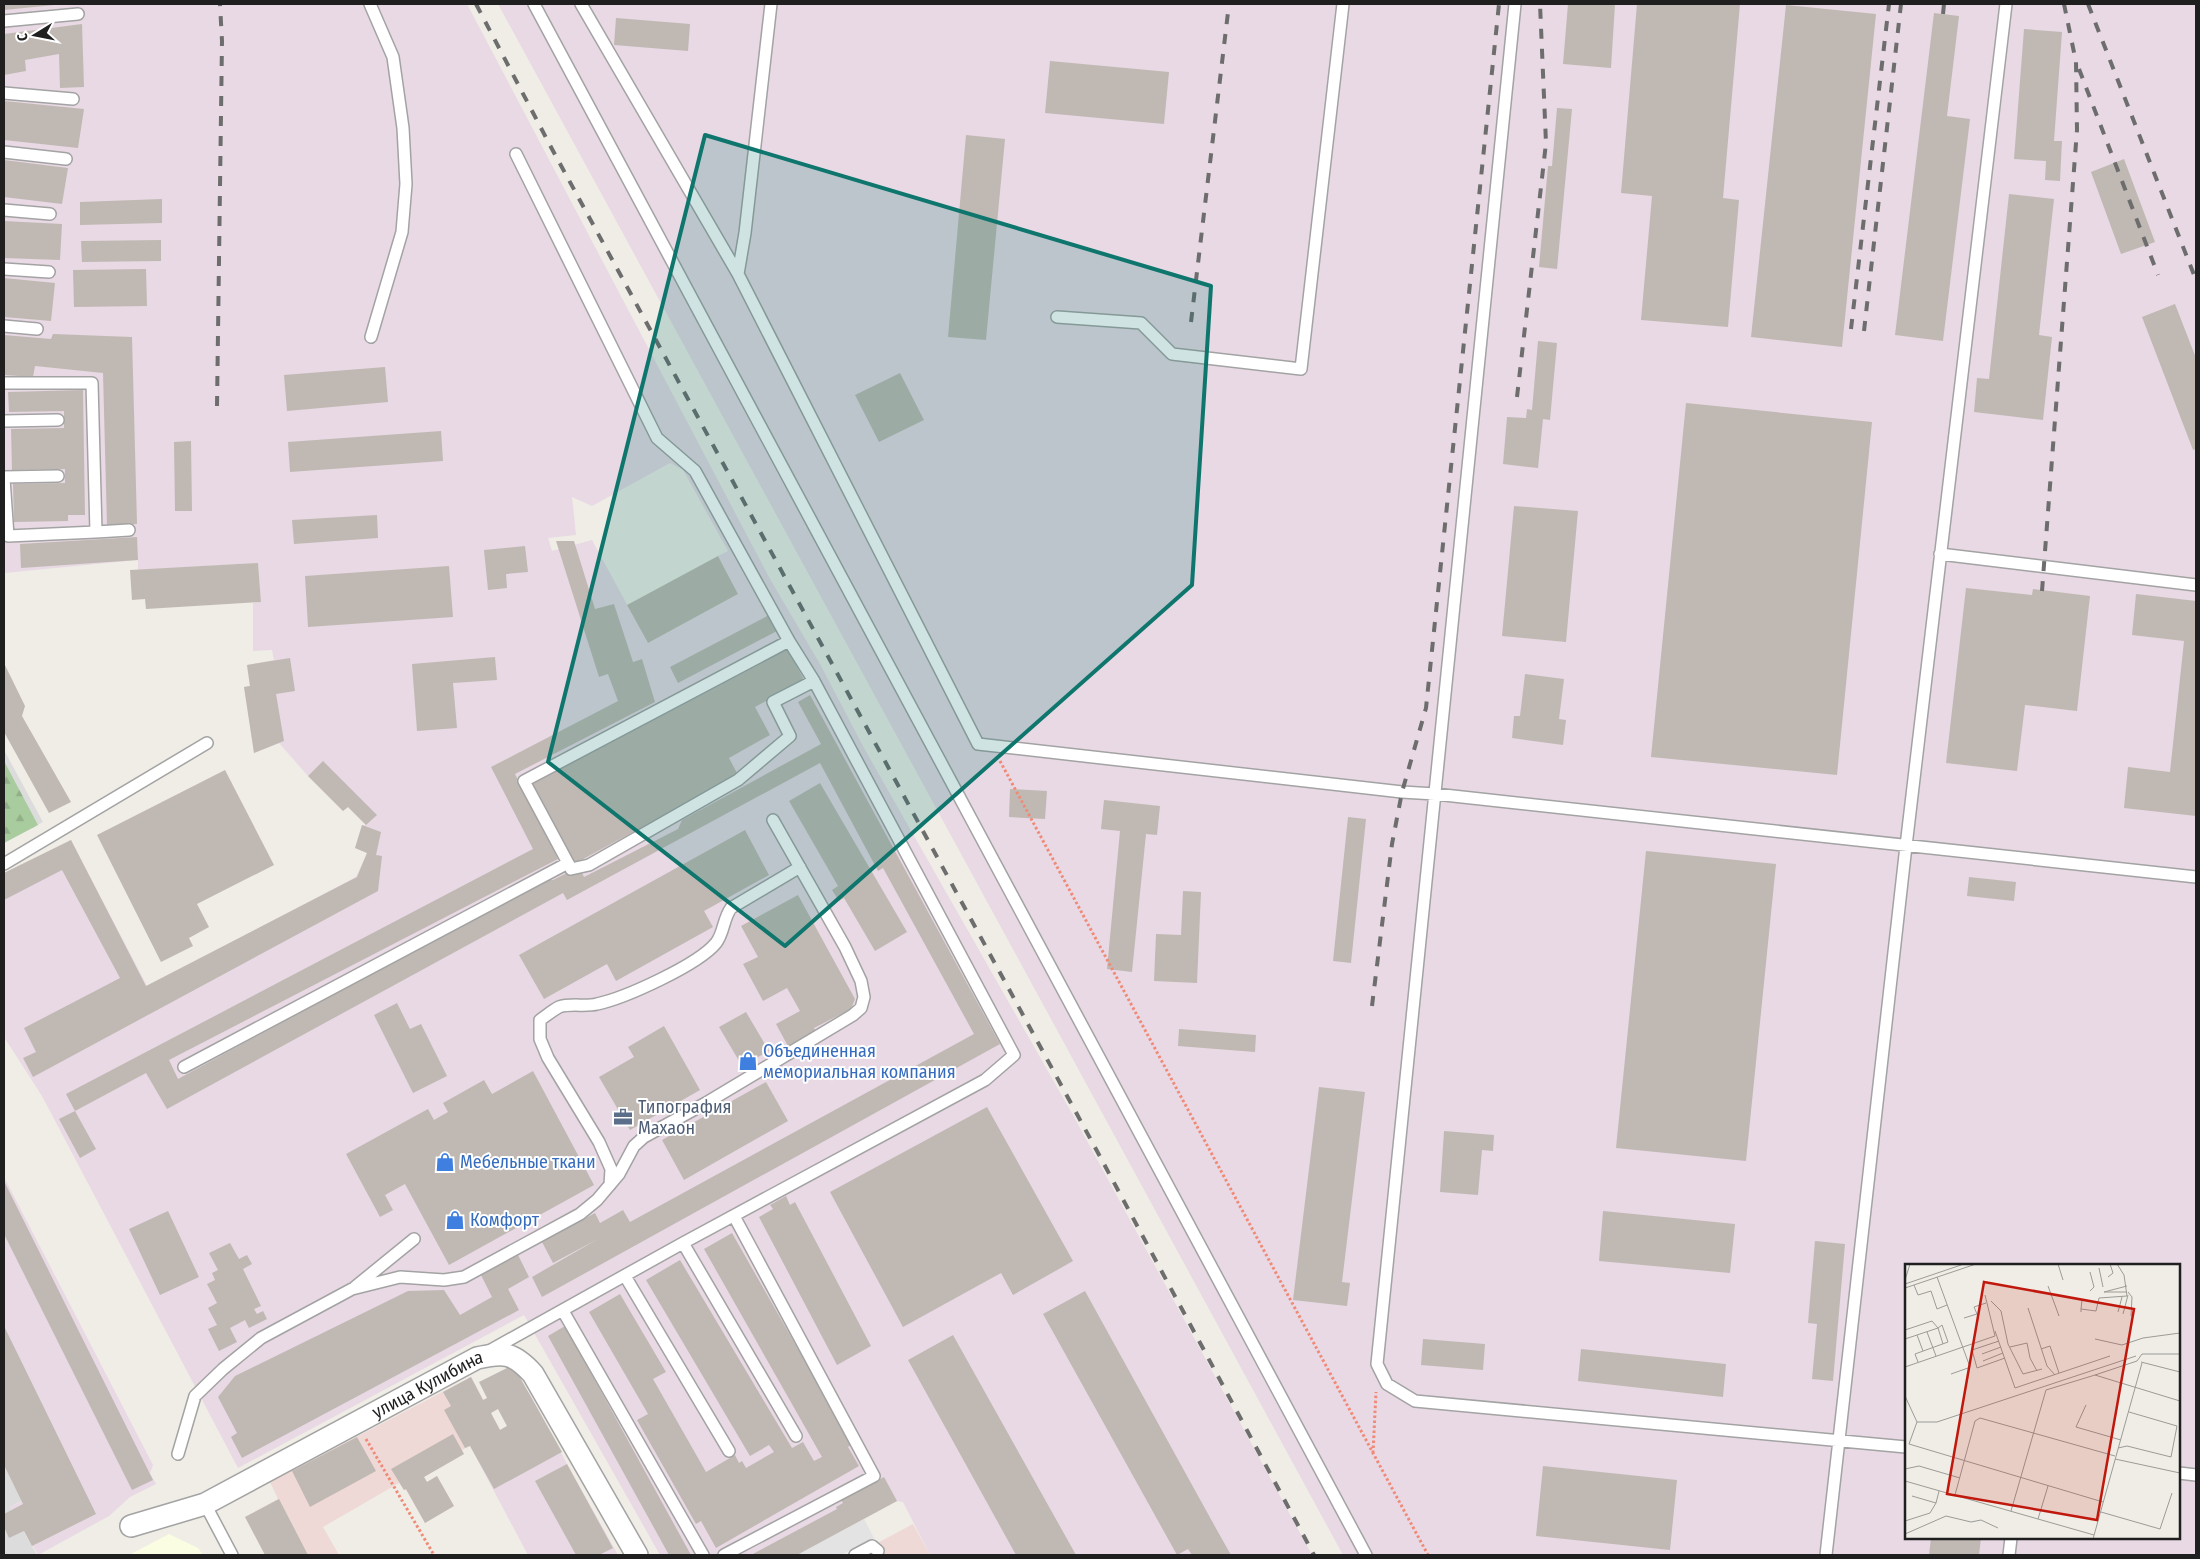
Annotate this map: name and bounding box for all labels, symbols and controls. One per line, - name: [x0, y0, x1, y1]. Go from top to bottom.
- north arrow: [10, 10, 60, 60]
- text: С: [14, 31, 32, 42]
- place label: Объединенная мемориальная компания: [763, 1040, 956, 1083]
- shop icon: Объединенная мемориальная компания: [737, 1050, 759, 1072]
- place label: Типография Махаон: [638, 1096, 732, 1139]
- office icon: Типография Махаон: [612, 1106, 634, 1128]
- shop icon: Мебельные ткани: [434, 1151, 456, 1173]
- place label: Мебельные ткани: [460, 1151, 596, 1173]
- shop icon: Комфорт: [444, 1209, 466, 1231]
- place label: Комфорт: [470, 1209, 540, 1231]
- inset map: [1905, 1264, 2180, 1539]
- street label: улица Кулибина: [368, 1346, 485, 1423]

